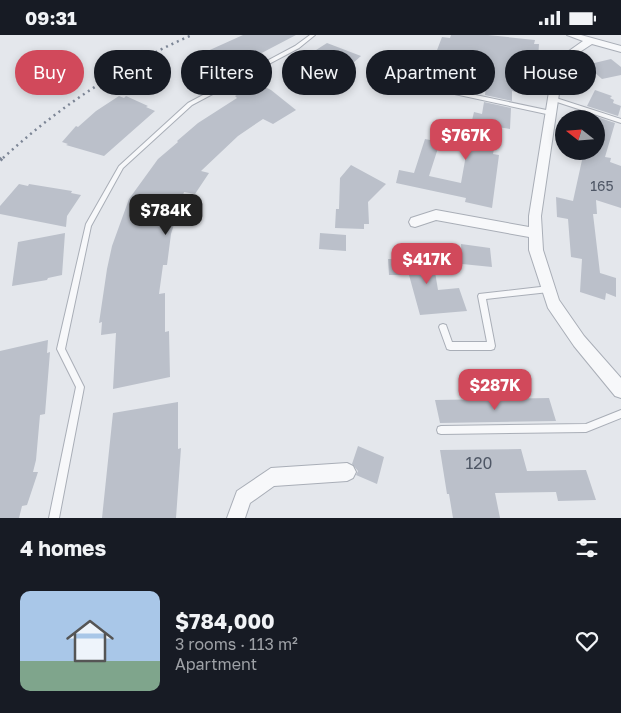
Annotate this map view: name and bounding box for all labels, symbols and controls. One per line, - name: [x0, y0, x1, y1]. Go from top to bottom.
- text: 09:31: [25, 6, 77, 29]
- chip: Buy: [15, 50, 84, 95]
- chip: Rent: [94, 50, 171, 95]
- chip: Filters: [181, 50, 272, 95]
- chip: New: [282, 50, 356, 95]
- chip: Apartment: [366, 50, 495, 95]
- chip: House: [505, 50, 596, 95]
- north arrow: [555, 110, 605, 160]
- map controls: [555, 110, 605, 160]
- pin: $767K: [431, 119, 501, 161]
- text: $767K: [441, 125, 491, 145]
- house number: 165: [590, 177, 614, 194]
- pin: $784K: [131, 193, 201, 236]
- text: $784K: [140, 200, 192, 220]
- pin: $417K: [392, 243, 462, 285]
- text: $417K: [402, 249, 452, 269]
- pin: $287K: [460, 369, 530, 411]
- text: $287K: [469, 375, 521, 395]
- house number: 120: [466, 453, 492, 473]
- icon: filters: [573, 534, 601, 562]
- text: 4 homes: [20, 535, 106, 561]
- text: $784,000: [175, 608, 275, 634]
- icon: home: [60, 611, 120, 671]
- icon: heart: [573, 627, 601, 655]
- text: 3 rooms · 113 m²: [175, 634, 298, 654]
- text: Apartment: [175, 654, 257, 674]

